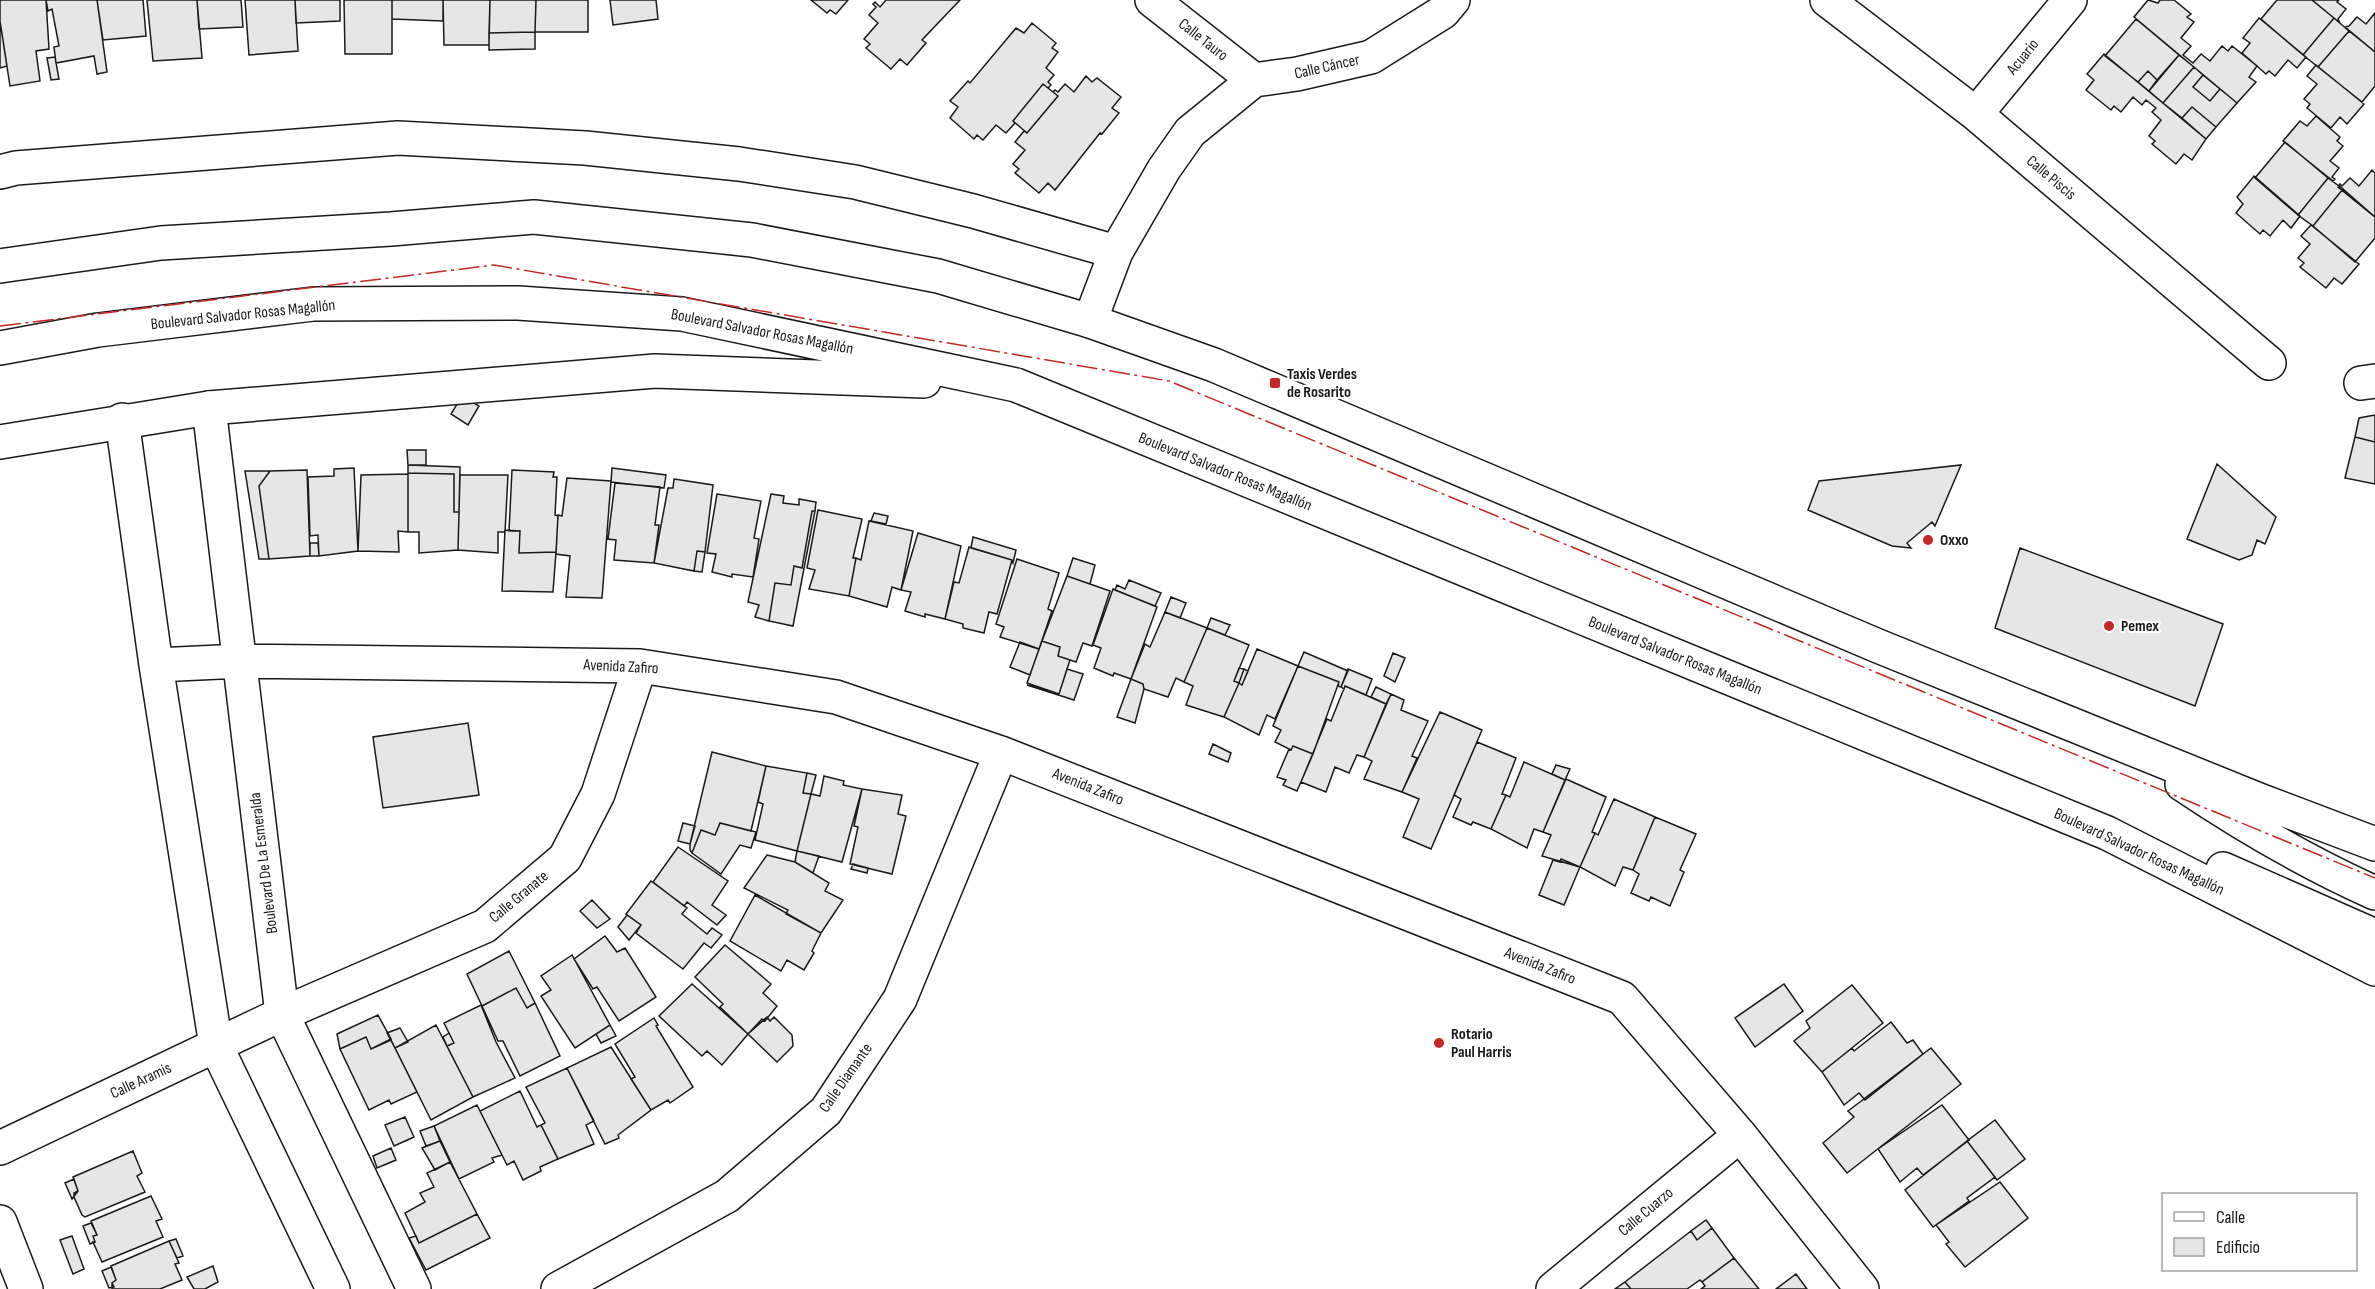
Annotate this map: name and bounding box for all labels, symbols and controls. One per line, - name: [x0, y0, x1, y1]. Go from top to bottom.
- street label: Calle Tauro: [1174, 15, 1232, 65]
- street label: Acuario: [2002, 35, 2043, 80]
- street label: Calle Cáncer: [1292, 50, 1362, 84]
- street label: Calle Piscis: [2022, 152, 2080, 204]
- street label: Boulevard Salvador Rosas Magallón: [150, 296, 336, 334]
- street label: Boulevard Salvador Rosas Magallón: [669, 305, 855, 359]
- place label: Taxis Verdes de Rosarito: [1287, 365, 1357, 402]
- marker: Taxis Verdes de Rosarito: [1268, 376, 1282, 390]
- street label: Boulevard Salvador Rosas Magallón: [1136, 428, 1314, 516]
- place label: Oxxo: [1940, 531, 1968, 550]
- marker: Oxxo: [1921, 533, 1935, 547]
- street label: Boulevard Salvador Rosas Magallón: [1586, 612, 1764, 700]
- place label: Pemex: [2121, 617, 2159, 636]
- marker: Pemex: [2102, 619, 2116, 633]
- street label: Avenida Zafiro: [582, 655, 659, 678]
- street label: Avenida Zafiro: [1049, 764, 1126, 810]
- street label: Boulevard De La Esmeralda: [246, 791, 282, 935]
- street label: Boulevard Salvador Rosas Magallón: [2051, 804, 2227, 900]
- street label: Calle Granate: [486, 867, 552, 927]
- street label: Avenida Zafiro: [1501, 943, 1578, 989]
- place label: Rotario Paul Harris: [1451, 1025, 1512, 1062]
- marker: Rotario Paul Harris: [1432, 1036, 1446, 1050]
- street label: Calle Diamante: [815, 1040, 877, 1116]
- street label: Calle Aramis: [107, 1059, 175, 1103]
- street label: Calle Cuarzo: [1615, 1184, 1677, 1240]
- legend: [2162, 1193, 2357, 1271]
- text: Calle: [2216, 1207, 2245, 1228]
- text: Edificio: [2216, 1237, 2260, 1258]

